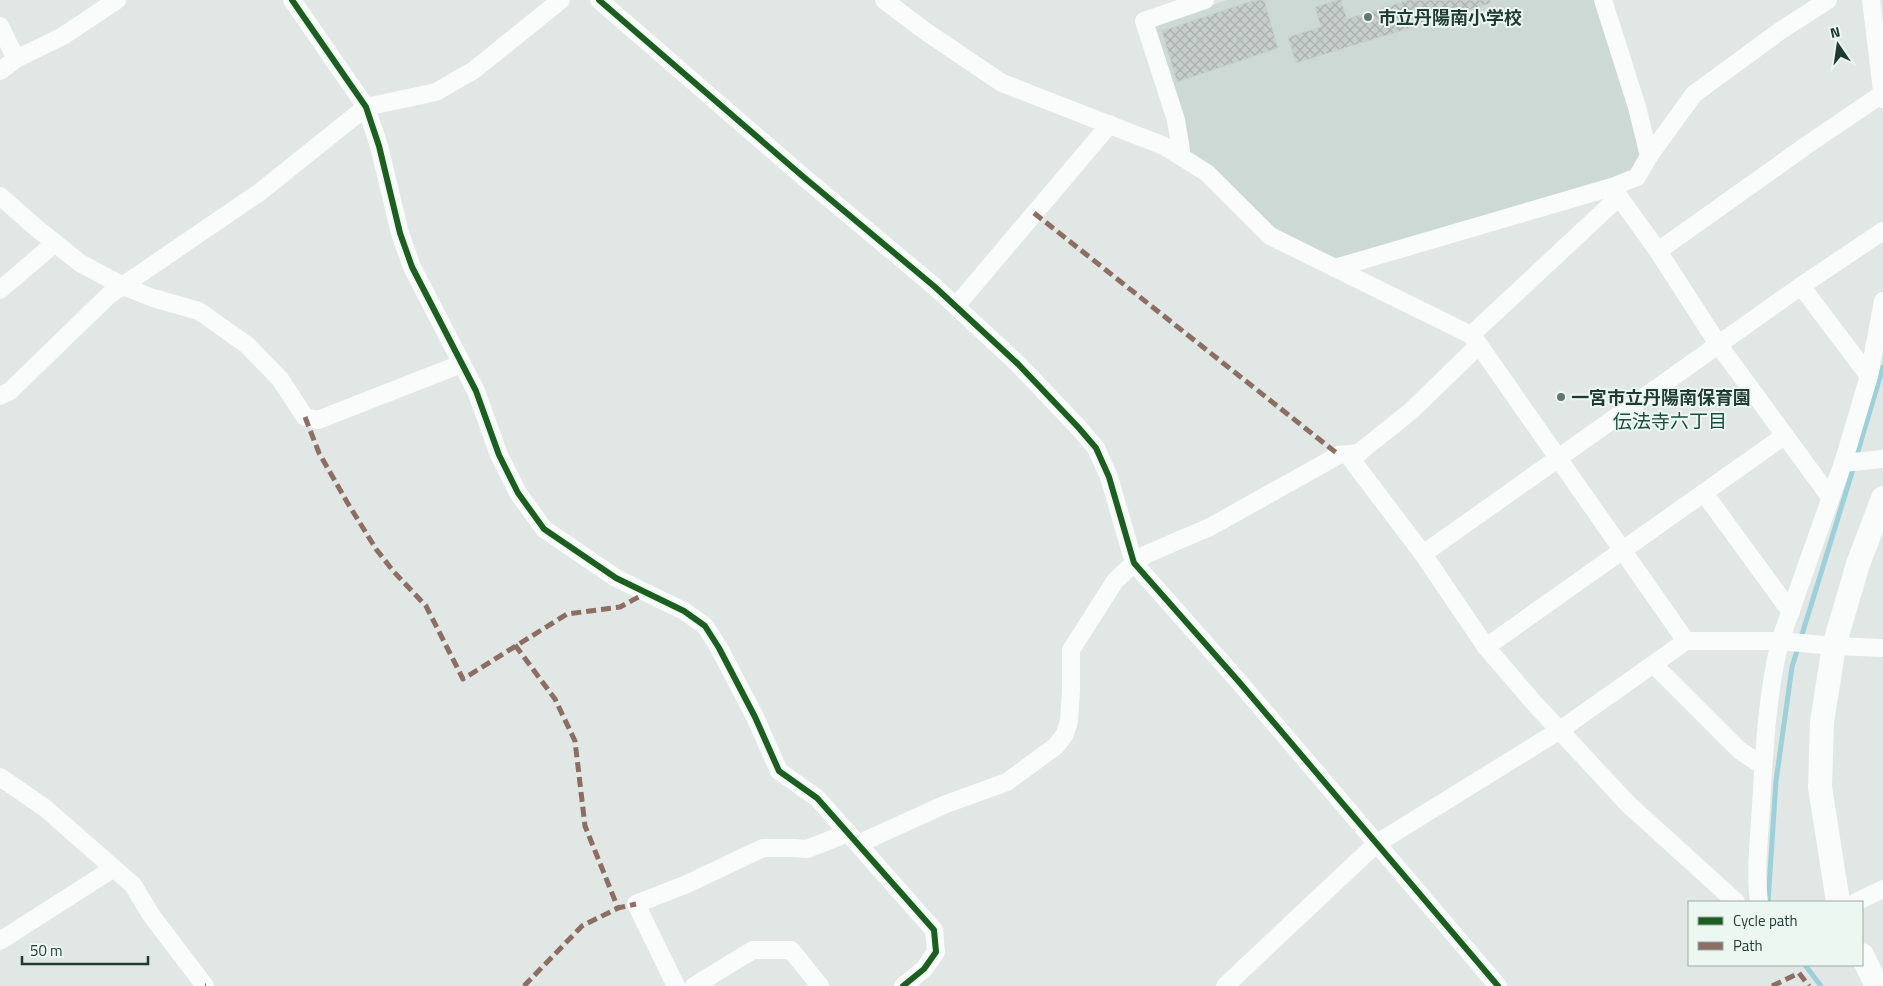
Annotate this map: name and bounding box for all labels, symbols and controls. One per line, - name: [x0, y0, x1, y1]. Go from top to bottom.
- place label: 市立丹陽南小学校: [1378, 4, 1522, 31]
- marker: 市立丹陽南小学校: [1362, 11, 1374, 23]
- north arrow: [1813, 20, 1863, 70]
- text: N: [1828, 21, 1842, 43]
- place label: 一宮市立丹陽南保育園: [1571, 384, 1751, 411]
- marker: 一宮市立丹陽南保育園: [1555, 391, 1567, 403]
- district label: 伝法寺六丁目: [1613, 406, 1727, 435]
- legend: [1688, 901, 1863, 966]
- text: Cycle path: [1733, 909, 1798, 932]
- scale bar: [22, 934, 149, 966]
- text: Path: [1733, 934, 1763, 957]
- text: 50 m: [30, 939, 63, 962]

